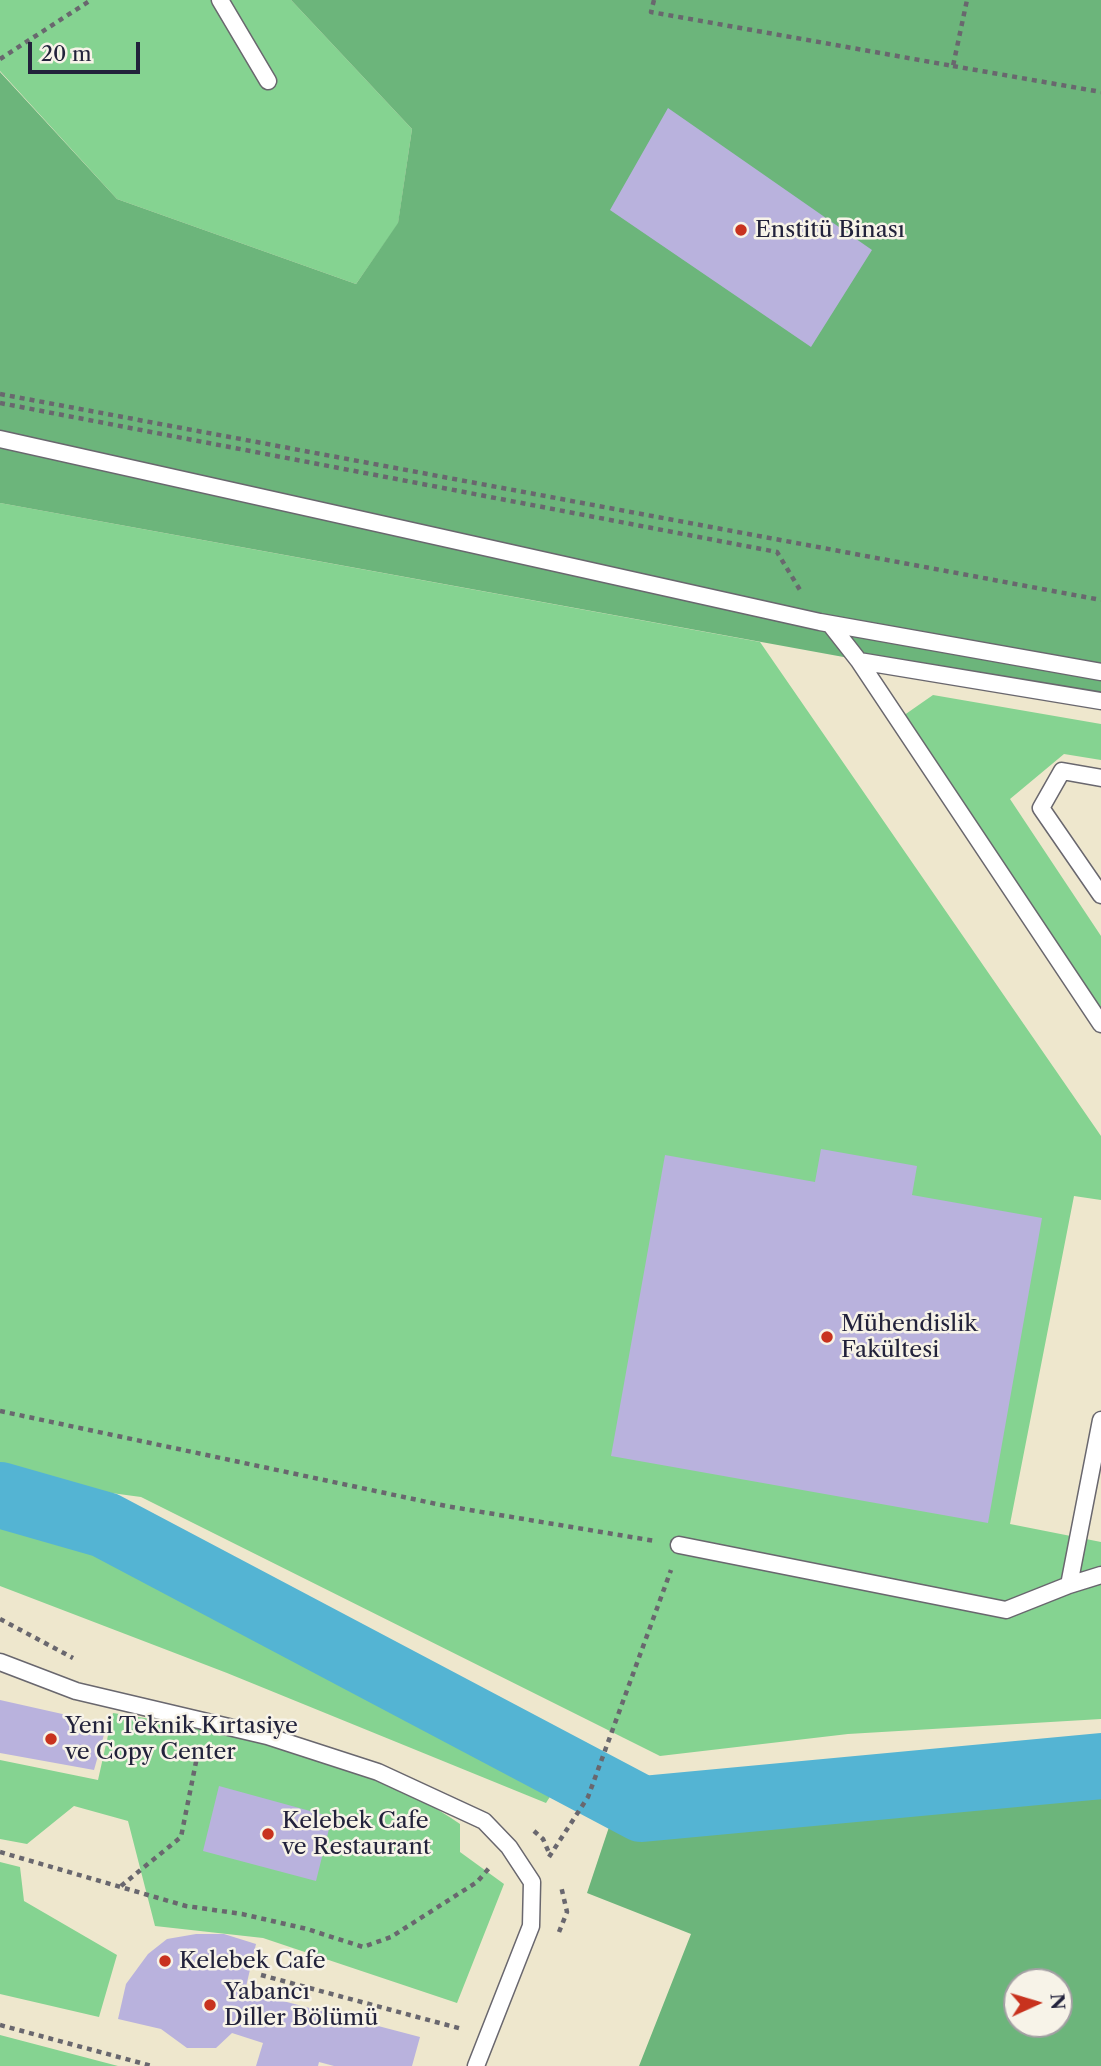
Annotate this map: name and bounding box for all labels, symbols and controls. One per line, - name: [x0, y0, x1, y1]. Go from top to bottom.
- scale bar: [32, 28, 144, 72]
- text: 20 m: [41, 41, 92, 66]
- place label: Enstitü Binası: [755, 216, 905, 244]
- marker: Enstitü Binası: [733, 222, 749, 238]
- place label: Mühendislik Fakültesi: [841, 1310, 977, 1364]
- marker: Mühendislik Fakültesi: [819, 1329, 835, 1345]
- place label: Yeni Teknik Kırtasiye ve Copy Center: [65, 1712, 298, 1766]
- marker: Yeni Teknik Kırtasiye ve Copy Center: [43, 1731, 59, 1747]
- place label: Kelebek Cafe ve Restaurant: [282, 1807, 431, 1861]
- marker: Kelebek Cafe ve Restaurant: [260, 1826, 276, 1842]
- place label: Kelebek Cafe: [179, 1947, 326, 1975]
- marker: Kelebek Cafe: [157, 1953, 173, 1969]
- north arrow: [1003, 1968, 1073, 2038]
- place label: Yabancı Diller Bölümü: [224, 1978, 378, 2032]
- text: N: [1045, 1993, 1070, 2011]
- marker: Yabancı Diller Bölümü: [202, 1997, 218, 2013]

